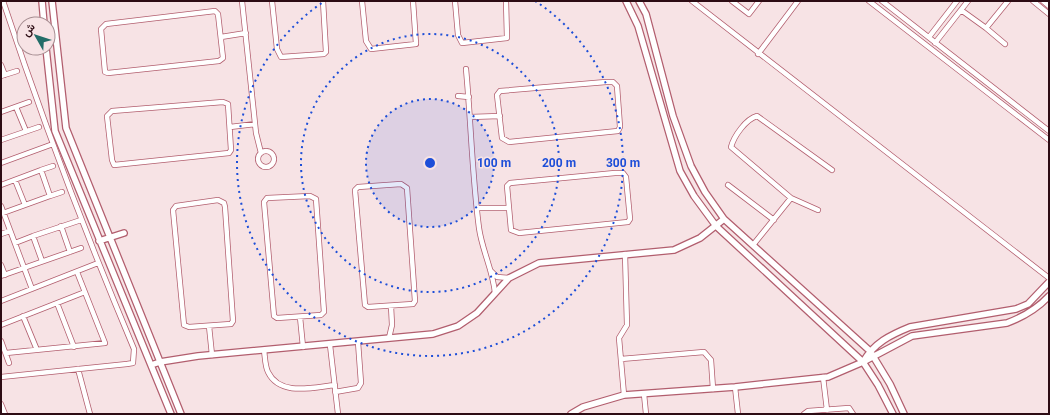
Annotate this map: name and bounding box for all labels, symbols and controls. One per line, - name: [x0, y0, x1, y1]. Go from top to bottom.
- north arrow: [16, 16, 56, 56]
- text: ش: [19, 20, 40, 41]
- text: 100 m: [477, 155, 511, 173]
- text: 200 m: [542, 155, 576, 173]
- text: 300 m: [606, 155, 640, 173]
- centre of rings: [423, 156, 437, 170]

